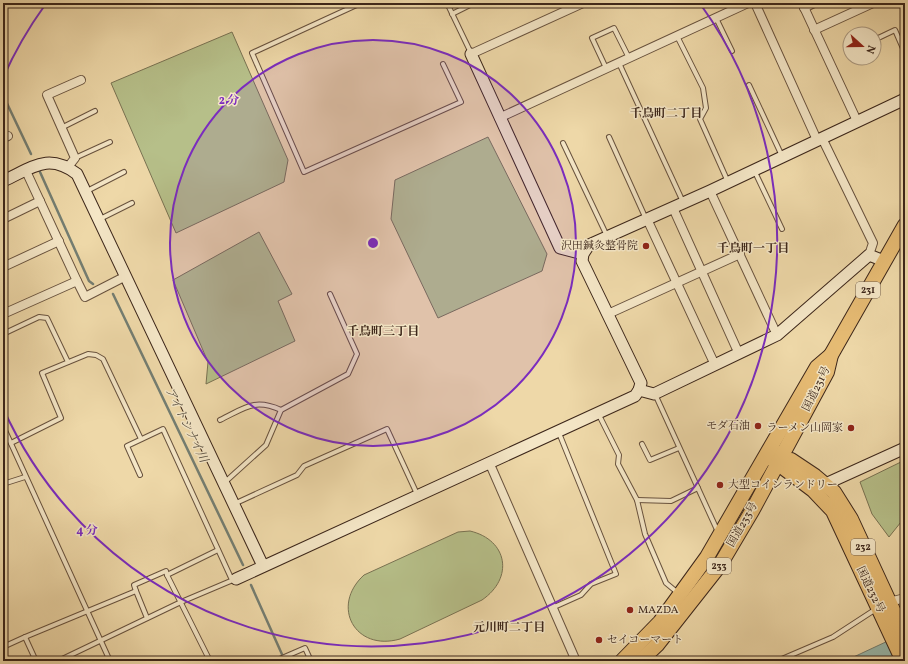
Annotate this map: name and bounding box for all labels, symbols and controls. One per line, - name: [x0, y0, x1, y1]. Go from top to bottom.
- north arrow: [842, 26, 882, 66]
- text: N: [862, 43, 878, 55]
- text: 2 分: [219, 93, 239, 109]
- district label: 千鳥町二丁目: [630, 106, 702, 122]
- centre of rings: [366, 236, 380, 250]
- place label: 沢田鍼灸整骨院: [561, 239, 638, 254]
- marker: 沢田鍼灸整骨院: [641, 241, 651, 251]
- district label: 千鳥町一丁目: [717, 241, 789, 257]
- road number: 231: [856, 282, 880, 298]
- district label: 千鳥町三丁目: [347, 324, 419, 340]
- street label: 国道231号: [800, 364, 834, 414]
- water label: アイトシナイ川: [161, 385, 212, 467]
- place label: モダ石油: [706, 419, 750, 434]
- marker: モダ石油: [753, 421, 763, 431]
- place label: ラーメン山岡家: [767, 421, 843, 436]
- marker: ラーメン山岡家: [846, 423, 856, 433]
- place label: 大型コインランドリー: [728, 478, 838, 493]
- marker: 大型コインランドリー: [715, 480, 725, 490]
- street label: 国道233号: [724, 500, 762, 550]
- text: 4 分: [76, 523, 98, 539]
- road number: 232: [851, 539, 875, 555]
- road number: 233: [707, 558, 731, 574]
- street label: 国道232号: [852, 564, 888, 616]
- place label: MAZDA: [638, 603, 679, 618]
- marker: MAZDA: [625, 605, 635, 615]
- district label: 元川町二丁目: [473, 620, 545, 636]
- place label: セイコーマート: [607, 633, 683, 648]
- marker: セイコーマート: [594, 635, 604, 645]

